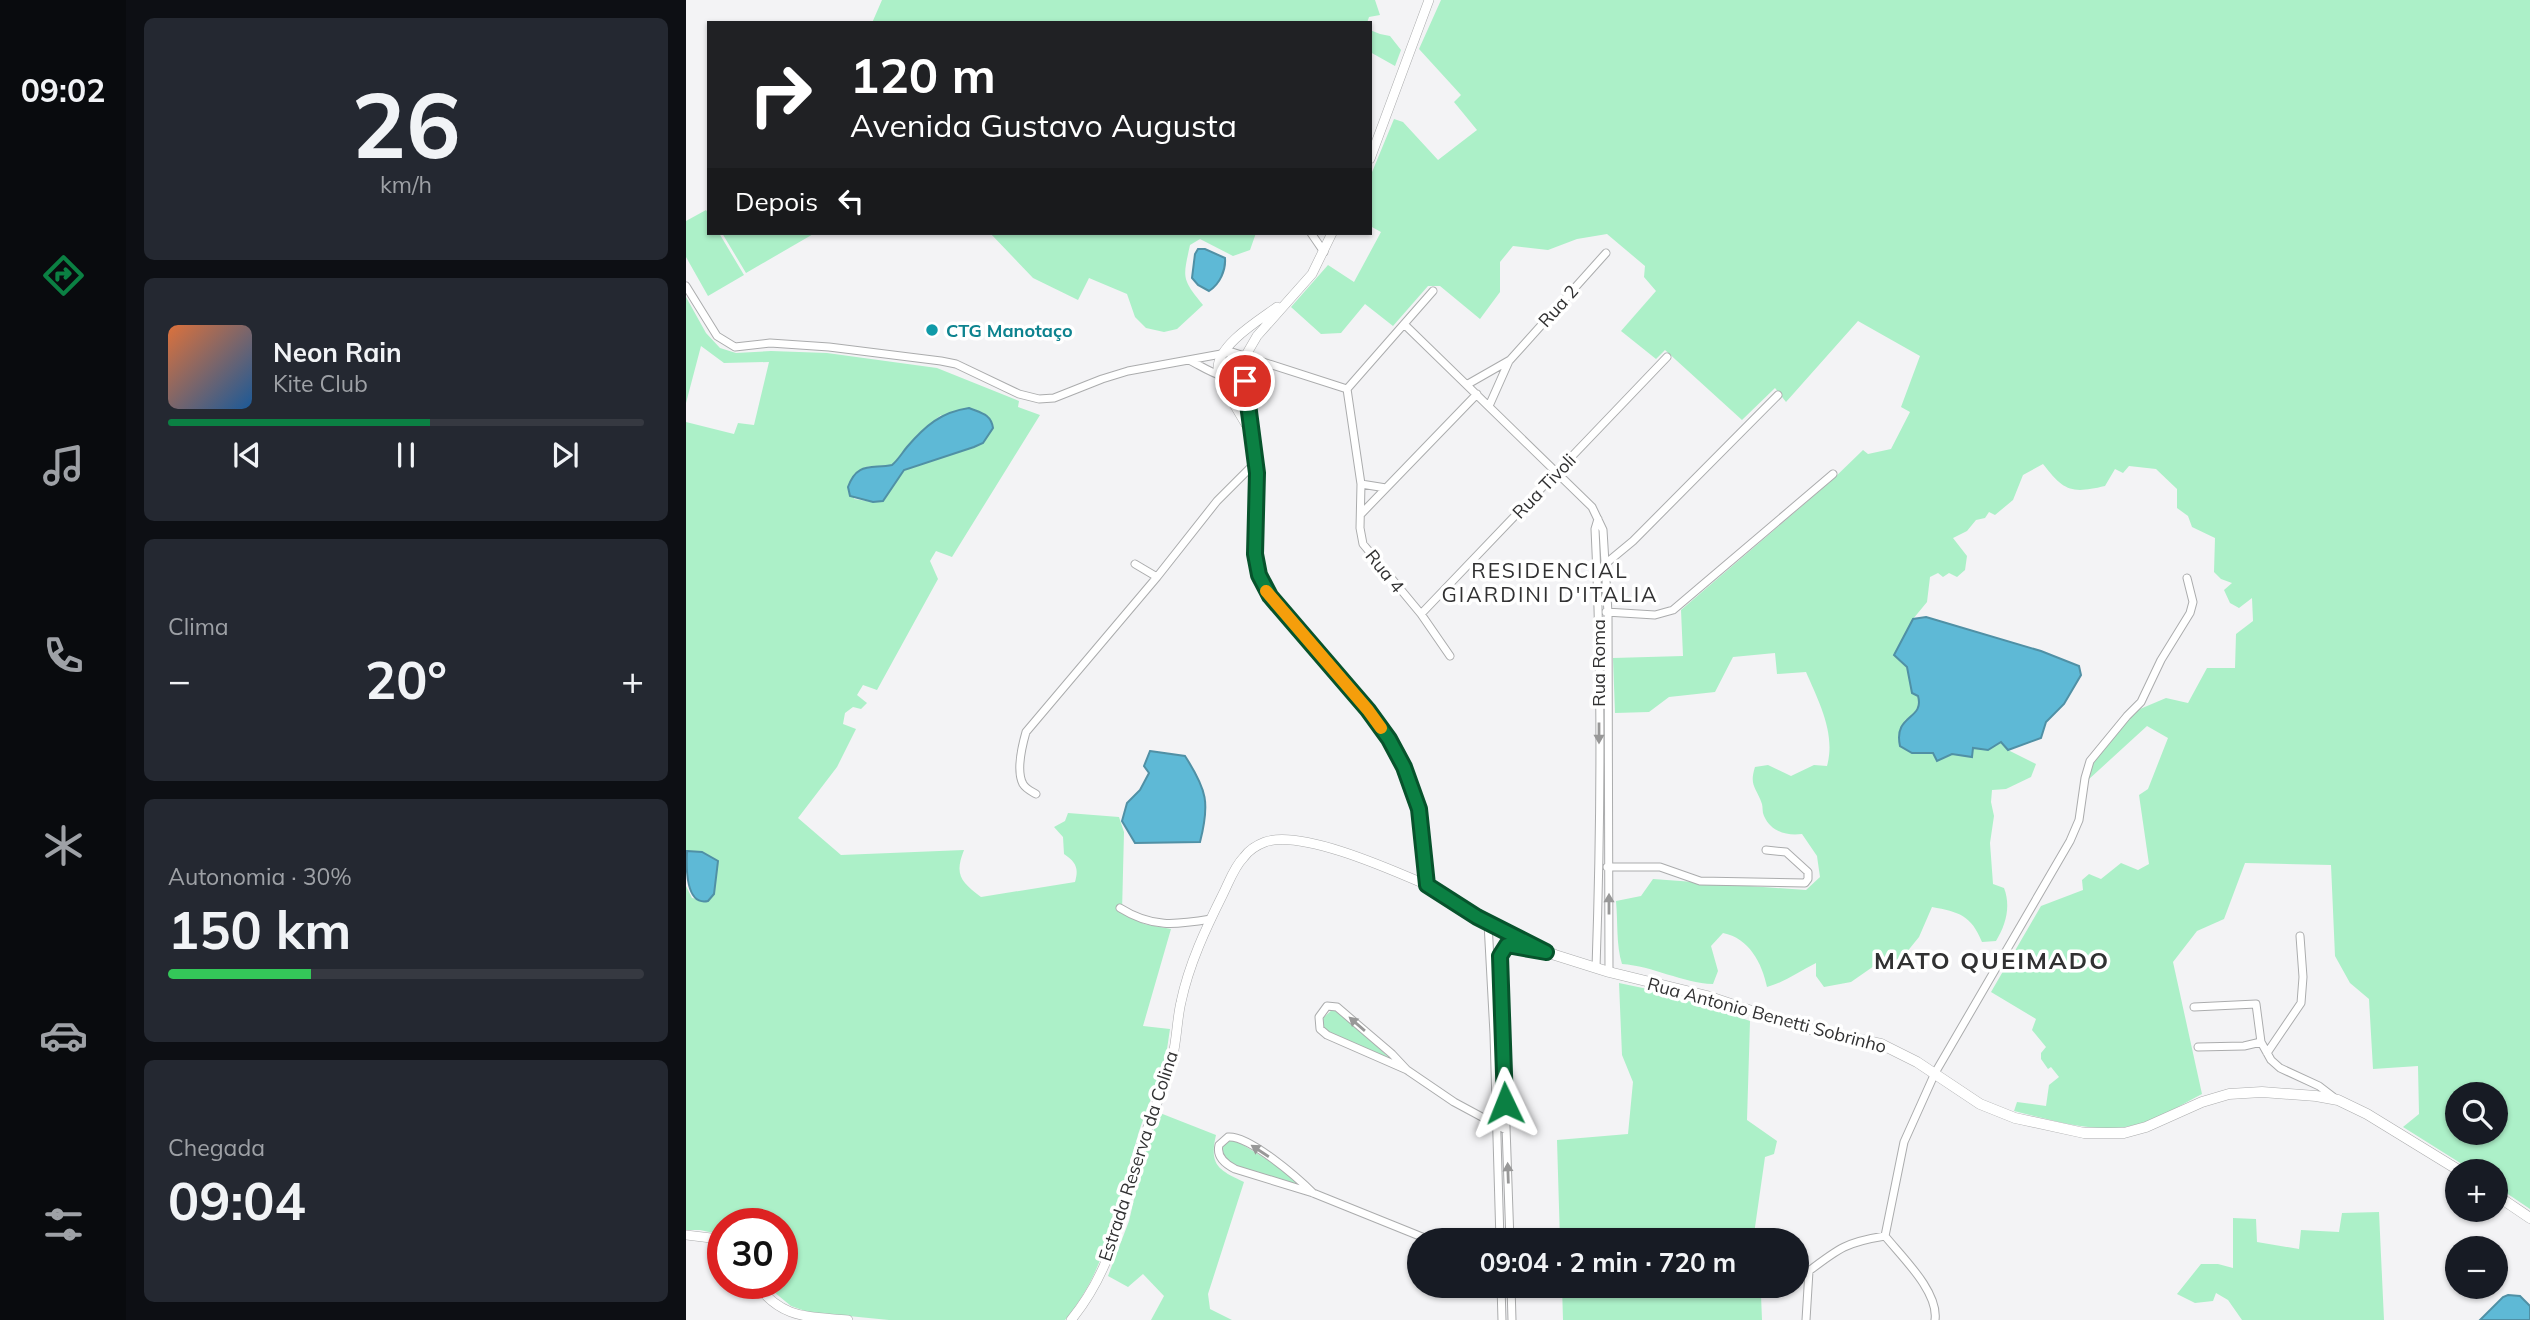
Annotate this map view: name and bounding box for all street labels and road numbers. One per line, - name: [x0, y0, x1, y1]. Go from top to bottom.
- street label: Rua 2: [1533, 280, 1583, 332]
- street label: Rua Tivoli: [1507, 449, 1581, 523]
- street label: Rua 4: [1361, 545, 1410, 597]
- street label: Rua Roma: [1587, 619, 1610, 707]
- street label: Rua Antonio Benetti Sobrinho: [1645, 972, 1889, 1058]
- street label: Estrada Reserva da Colina: [1093, 1048, 1183, 1264]

